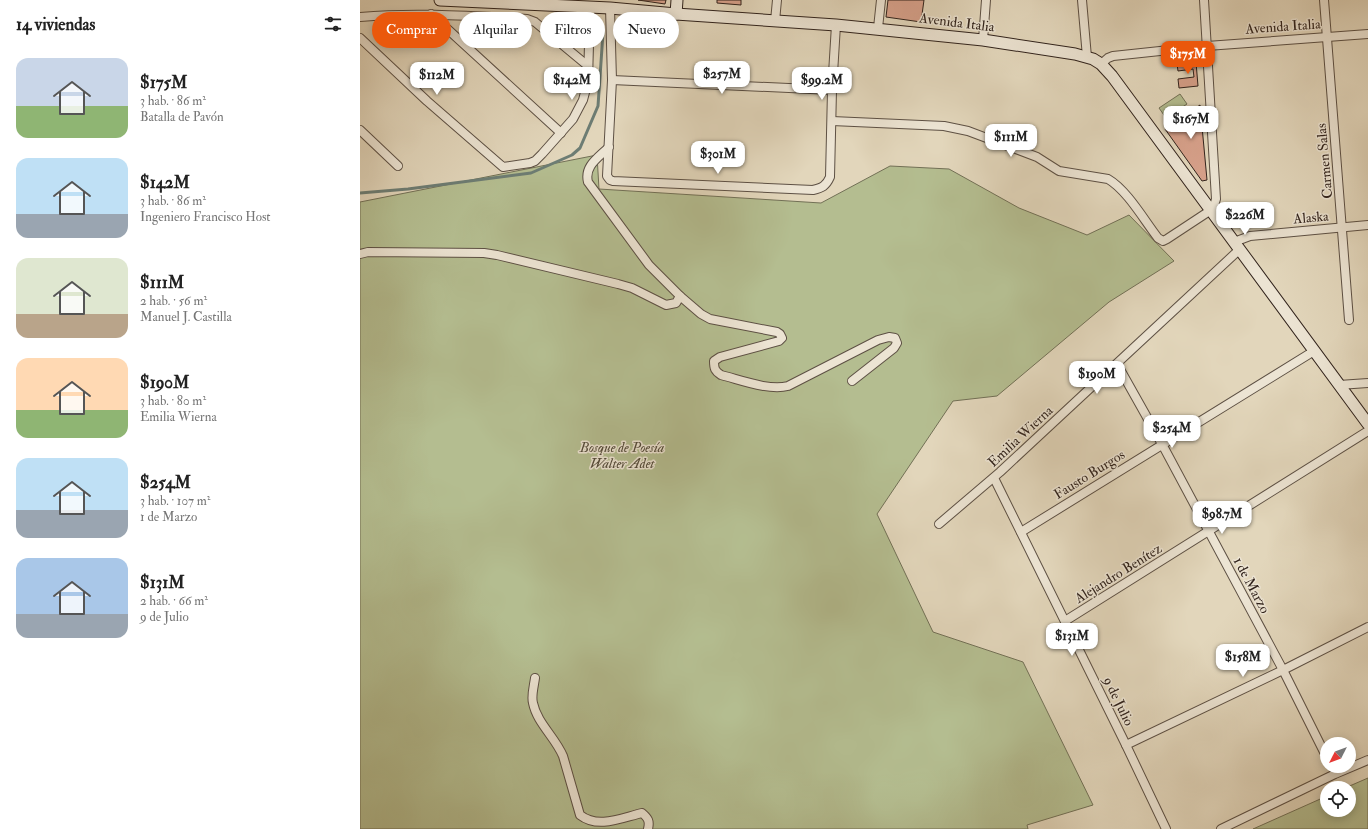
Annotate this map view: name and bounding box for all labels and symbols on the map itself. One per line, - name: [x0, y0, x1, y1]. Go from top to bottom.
- street label: Avenida Italia: [917, 9, 996, 36]
- street label: Avenida Italia: [1244, 15, 1322, 38]
- pin: $175M: [1160, 41, 1216, 75]
- pin: $257M: [694, 61, 750, 95]
- pin: $112M: [409, 62, 465, 96]
- pin: $142M: [544, 67, 600, 101]
- pin: $99.2M: [789, 67, 855, 101]
- pin: $167M: [1163, 106, 1219, 140]
- street label: Carmen Salas: [1313, 122, 1336, 199]
- pin: $111M: [983, 124, 1039, 158]
- pin: $301M: [690, 141, 746, 175]
- pin: $226M: [1217, 202, 1273, 236]
- street label: Alaska: [1292, 207, 1330, 228]
- pin: $190M: [1069, 361, 1125, 395]
- street label: Emilia Wierna: [984, 402, 1057, 471]
- pin: $254M: [1144, 415, 1200, 449]
- park label: Bosque de Poesía Walter Adet: [579, 439, 665, 472]
- street label: Fausto Burgos: [1051, 446, 1128, 503]
- pin: $98.7M: [1189, 501, 1255, 535]
- street label: Alejandro Benítez: [1071, 540, 1165, 607]
- street label: 1 de Marzo: [1230, 554, 1274, 617]
- pin: $131M: [1044, 623, 1100, 657]
- pin: $158M: [1215, 644, 1271, 678]
- street label: 9 de Julio: [1099, 673, 1138, 729]
- north arrow: [1320, 737, 1356, 773]

